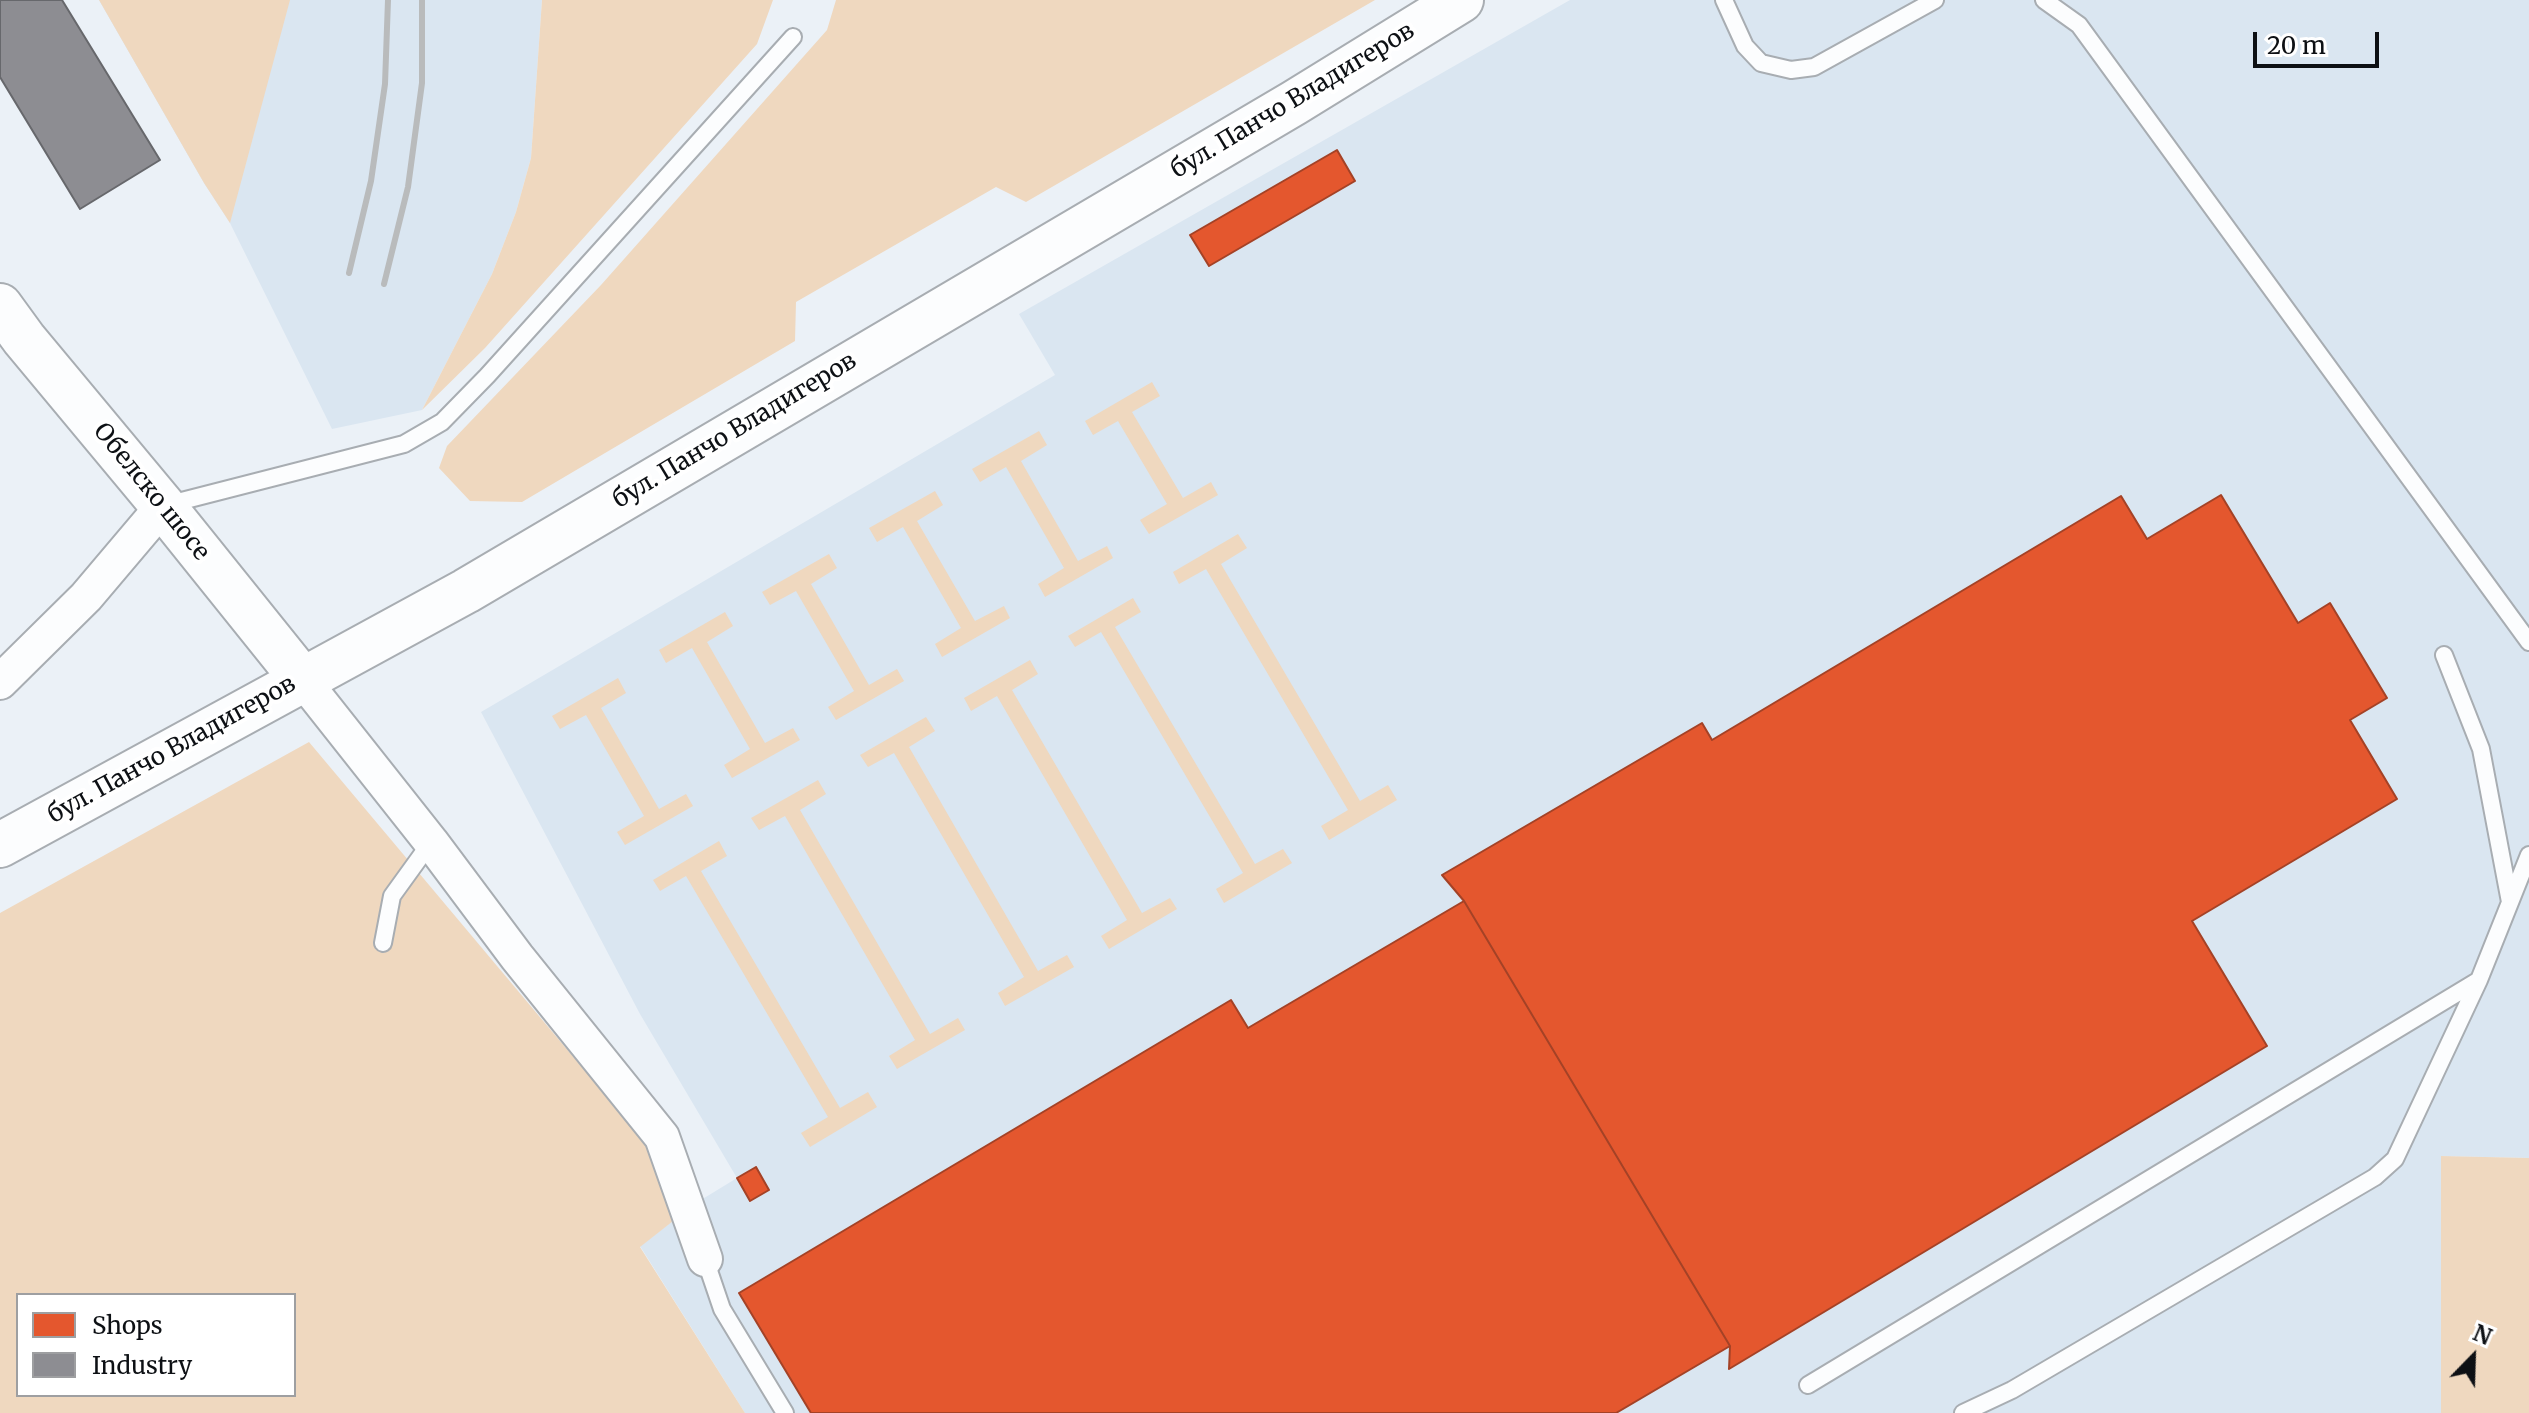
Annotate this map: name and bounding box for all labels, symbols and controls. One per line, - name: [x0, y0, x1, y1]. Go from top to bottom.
- scale bar: [2257, 16, 2383, 66]
- street label: бул. Панчо Владигеров: [1166, 17, 1420, 185]
- text: 20 m: [2267, 30, 2326, 61]
- street label: бул. Панчо Владигеров: [608, 347, 862, 515]
- street label: Обелско шосе: [87, 418, 215, 566]
- street label: бул. Панчо Владигеров: [43, 670, 301, 830]
- legend: [16, 1293, 296, 1397]
- text: Shops: [92, 1310, 163, 1341]
- north arrow: [2433, 1317, 2513, 1397]
- text: N: [2469, 1319, 2496, 1351]
- text: Industry: [92, 1350, 192, 1381]

